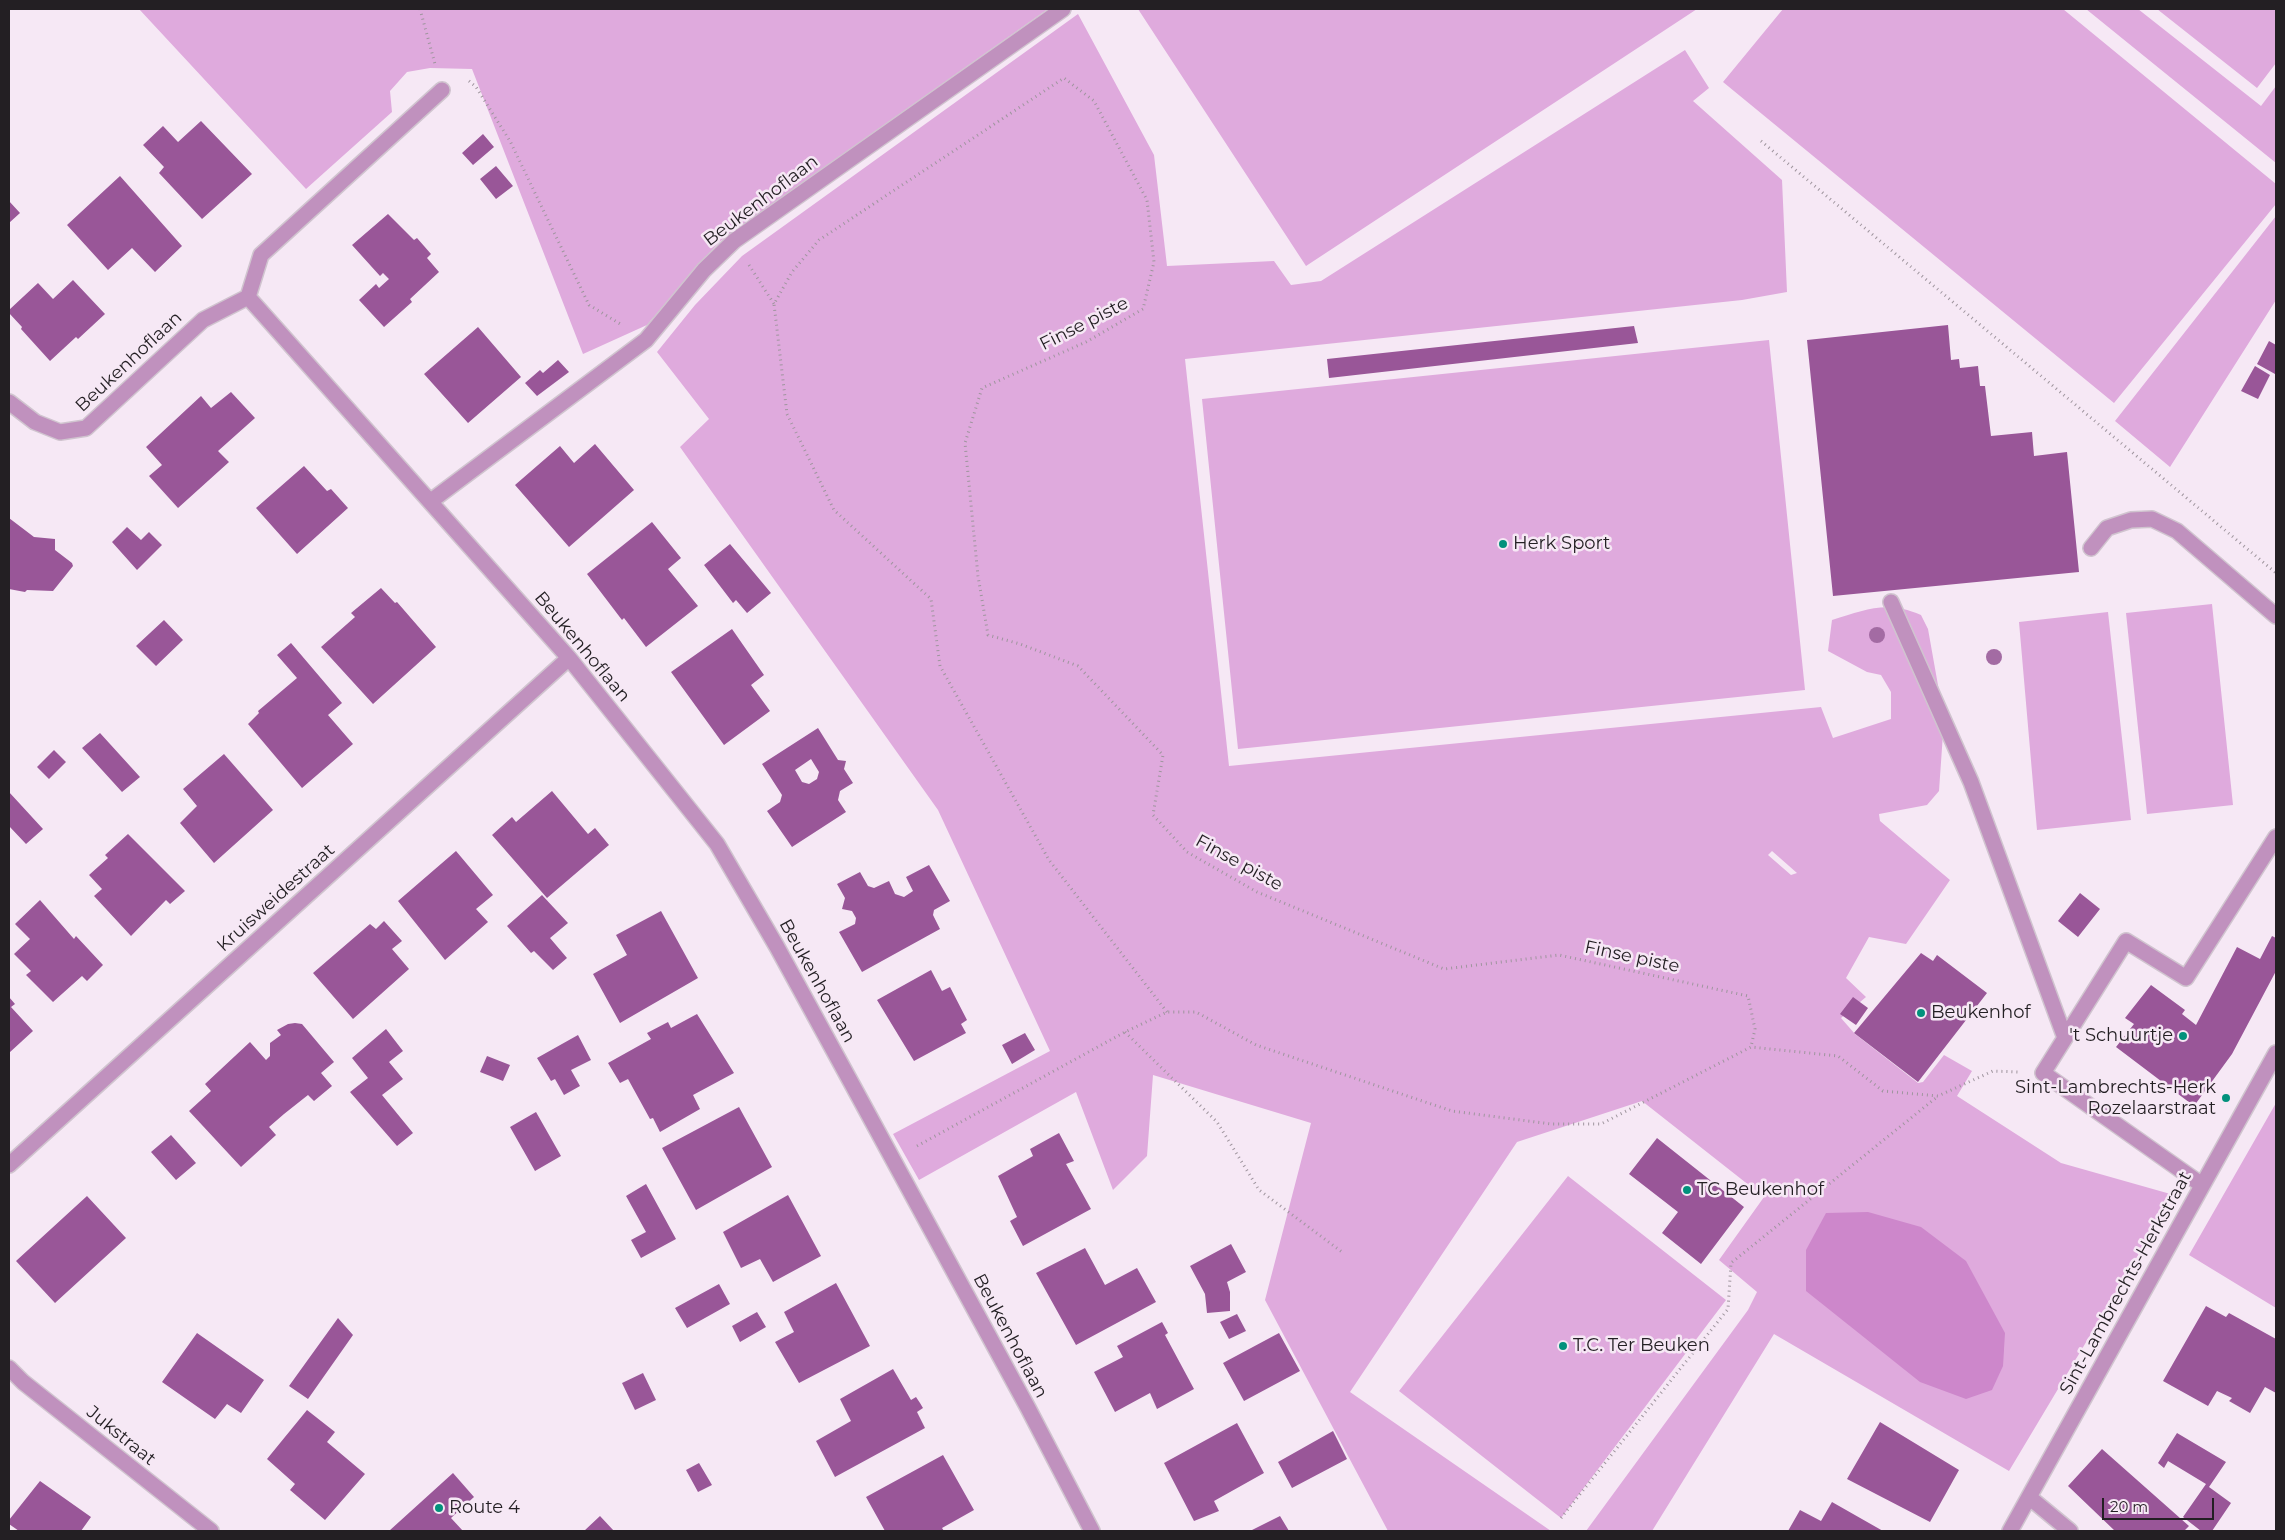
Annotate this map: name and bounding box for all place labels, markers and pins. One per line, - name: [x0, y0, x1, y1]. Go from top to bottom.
- place label: Herk Sport: [1513, 533, 1610, 555]
- marker: Herk Sport: [1497, 538, 1509, 550]
- place label: Beukenhof: [1931, 1002, 2031, 1024]
- marker: Beukenhof: [1915, 1007, 1927, 1019]
- place label: 't Schuurtje: [2069, 1025, 2173, 1047]
- marker: 't Schuurtje: [2177, 1030, 2189, 1042]
- place label: Sint-Lambrechts-Herk Rozelaarstraat: [2015, 1077, 2216, 1120]
- marker: Sint-Lambrechts-Herk Rozelaarstraat: [2220, 1092, 2232, 1104]
- place label: TC Beukenhof: [1697, 1179, 1824, 1201]
- marker: TC Beukenhof: [1681, 1184, 1693, 1196]
- place label: T.C. Ter Beuken: [1573, 1335, 1710, 1357]
- marker: T.C. Ter Beuken: [1557, 1340, 1569, 1352]
- place label: Route 4: [449, 1497, 520, 1519]
- marker: Route 4: [433, 1502, 445, 1514]

